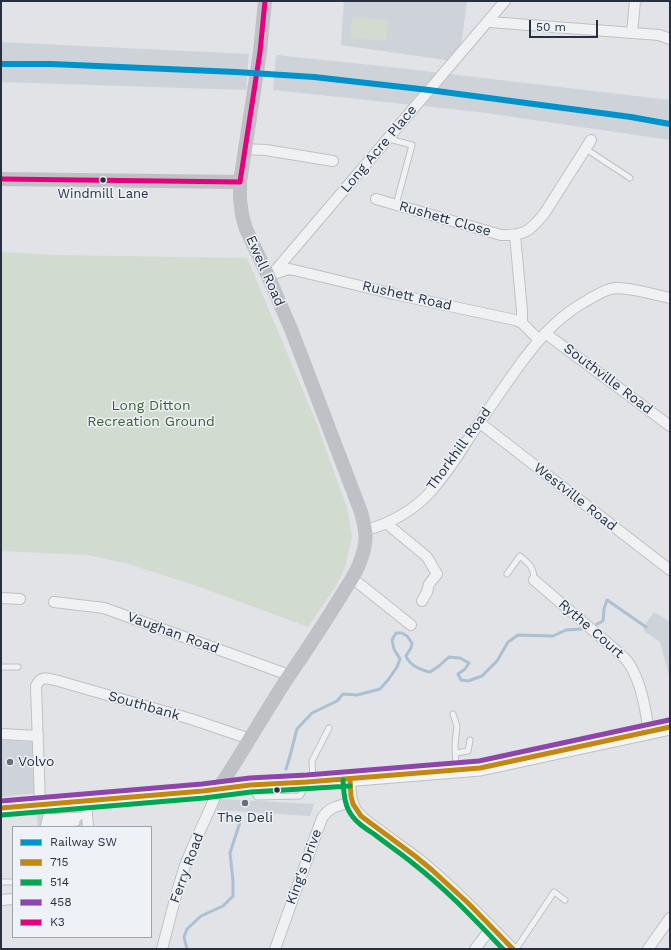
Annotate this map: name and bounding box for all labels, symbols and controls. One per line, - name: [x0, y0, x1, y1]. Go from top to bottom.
- scale bar: [531, 12, 600, 38]
- text: 50 m: [536, 20, 566, 34]
- street label: Long Acre Place: [337, 102, 421, 196]
- marker: Windmill Lane: [98, 175, 108, 185]
- place label: Windmill Lane: [57, 186, 149, 202]
- street label: Rushett Close: [397, 198, 493, 240]
- street label: Ewell Road: [242, 233, 288, 309]
- street label: Rushett Road: [361, 278, 453, 314]
- street label: Southville Road: [560, 340, 656, 418]
- park label: Long Ditton Recreation Ground: [87, 398, 215, 430]
- street label: Thorkhill Road: [423, 404, 495, 494]
- street label: Westville Road: [530, 459, 620, 535]
- street label: Rythe Court: [555, 596, 627, 662]
- street label: Vaughan Road: [125, 609, 221, 657]
- street label: Southbank: [106, 688, 182, 724]
- place label: Volvo: [18, 754, 55, 770]
- marker: Volvo: [5, 757, 15, 767]
- unlabelled marker: [272, 785, 282, 795]
- marker: The Deli: [240, 798, 250, 808]
- place label: The Deli: [217, 810, 273, 826]
- legend: [12, 826, 152, 938]
- street label: King's Drive: [283, 827, 325, 907]
- street label: Ferry Road: [167, 831, 207, 905]
- text: Railway SW: [50, 835, 117, 849]
- text: 715: [50, 855, 68, 869]
- text: 514: [50, 875, 69, 889]
- text: 458: [50, 895, 72, 909]
- text: K3: [50, 915, 65, 929]

